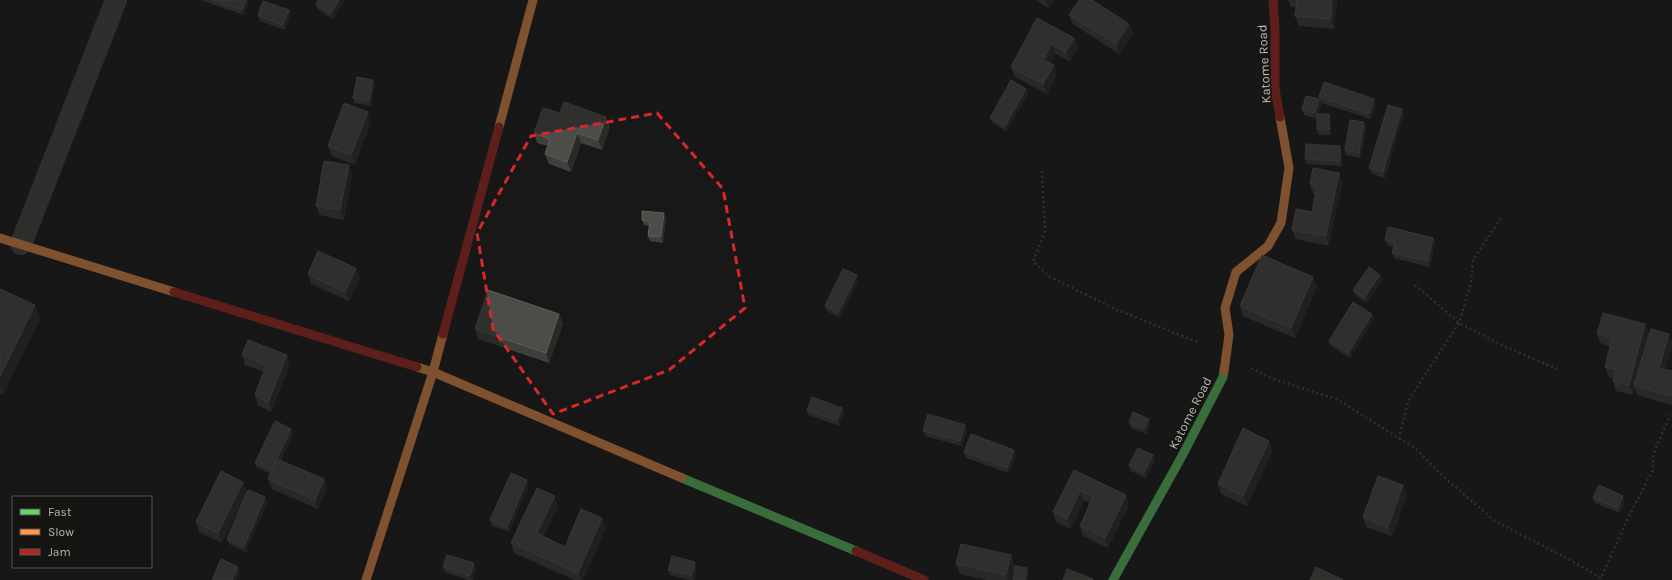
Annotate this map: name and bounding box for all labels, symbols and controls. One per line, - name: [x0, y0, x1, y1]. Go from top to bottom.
- street label: Katome Road: [1254, 24, 1274, 104]
- street label: Katome Road: [1165, 374, 1215, 452]
- legend: [12, 496, 152, 568]
- text: Fast: [48, 505, 72, 519]
- text: Slow: [48, 525, 74, 539]
- text: Jam: [48, 545, 71, 559]

